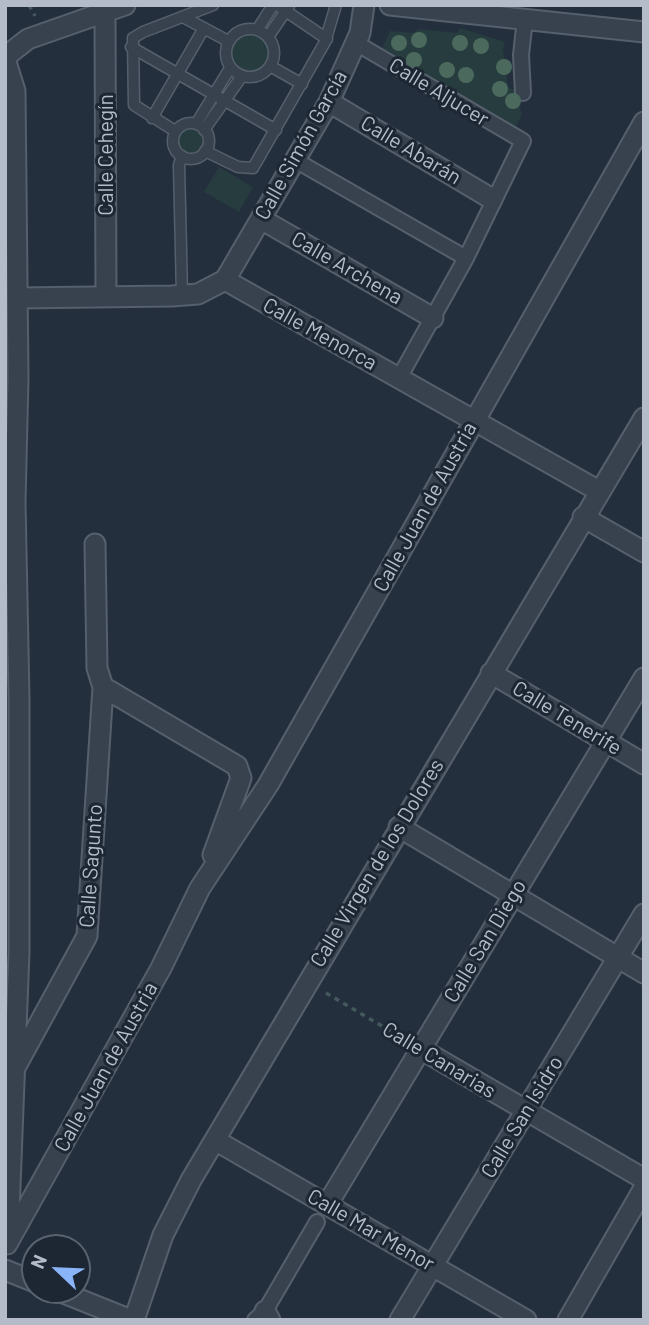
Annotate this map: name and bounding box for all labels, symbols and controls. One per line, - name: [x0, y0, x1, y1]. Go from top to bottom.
- street label: Calle Aljucer: [384, 52, 494, 132]
- street label: Calle Simón García: [249, 66, 353, 224]
- street label: Calle Cehegín: [93, 94, 119, 216]
- street label: Calle Abarán: [356, 110, 466, 190]
- street label: Calle Archena: [287, 226, 407, 310]
- street label: Calle Menorca: [259, 292, 381, 376]
- street label: Calle Juan de Austria: [368, 418, 482, 596]
- street label: Calle Tenerife: [508, 675, 626, 761]
- street label: Calle Virgen de los Dolores: [305, 754, 449, 972]
- street label: Calle Sagunto: [74, 803, 108, 929]
- street label: Calle San Diego: [438, 875, 532, 1007]
- street label: Calle Juan de Austria: [49, 978, 163, 1156]
- street label: Calle Canarias: [378, 1016, 500, 1104]
- street label: Calle San Isidro: [476, 1051, 568, 1183]
- street label: Calle Mar Menor: [303, 1183, 439, 1277]
- north arrow: [21, 1234, 91, 1304]
- text: N: [25, 1251, 51, 1272]

